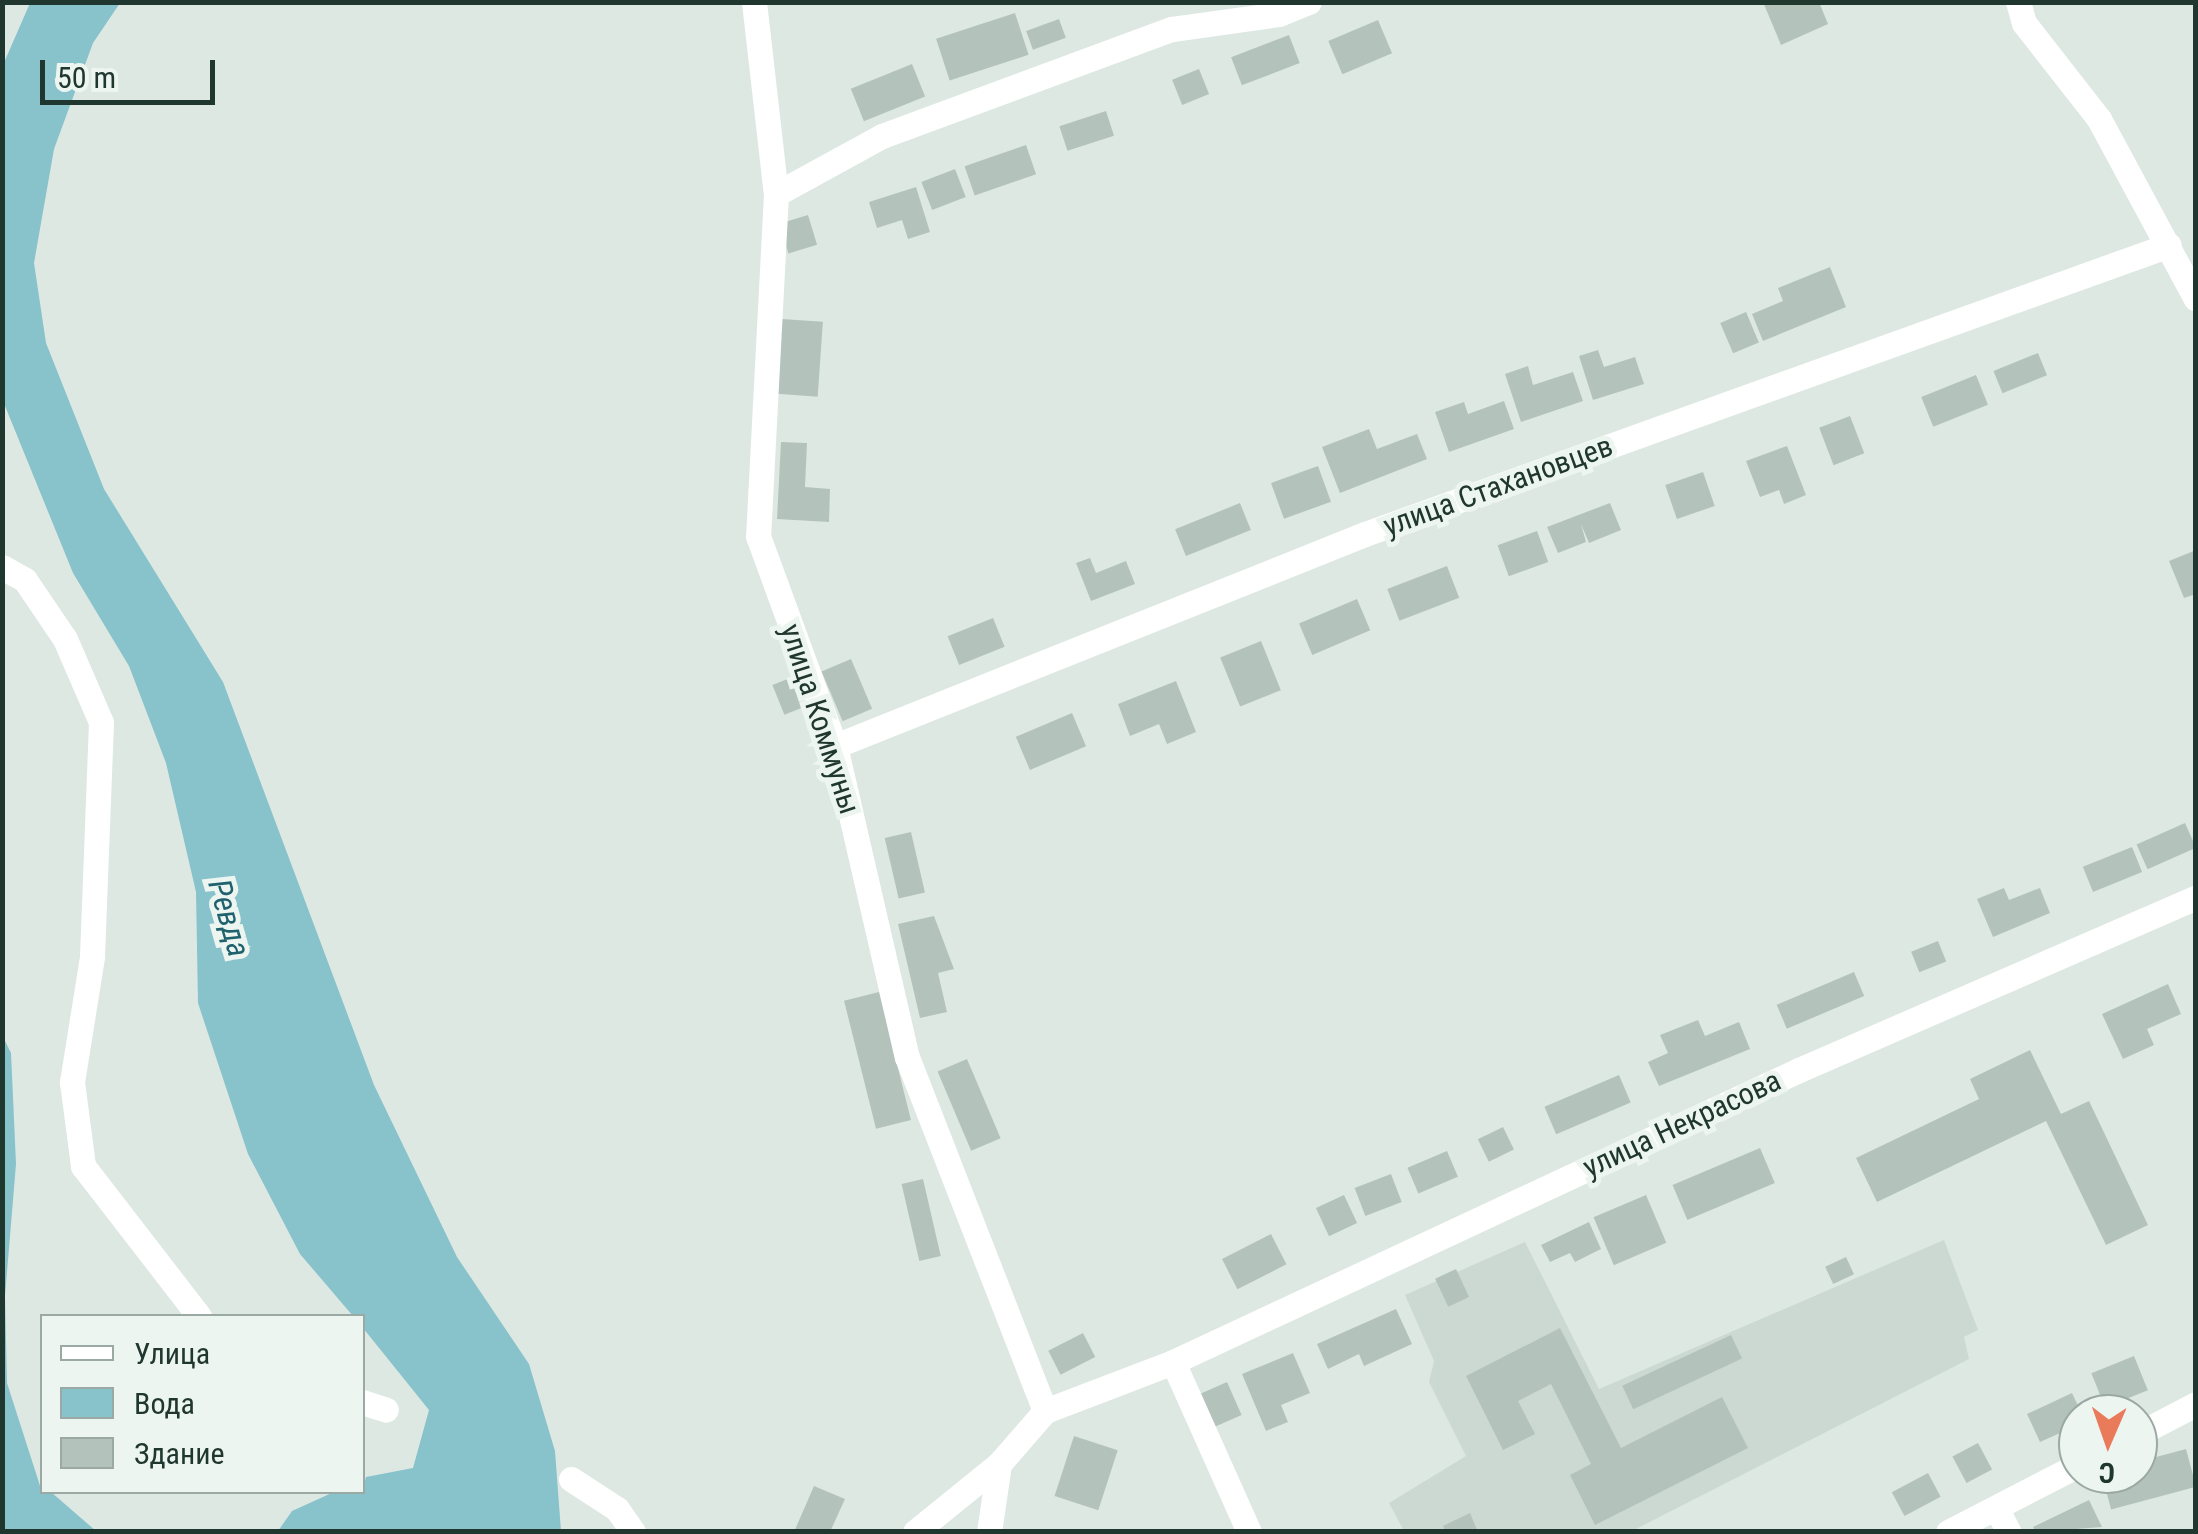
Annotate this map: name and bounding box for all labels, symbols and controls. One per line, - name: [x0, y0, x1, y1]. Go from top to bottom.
- scale bar: [45, 40, 220, 102]
- text: 50 m: [57, 60, 116, 95]
- street label: улица Стахановцев: [1379, 428, 1617, 544]
- street label: улица Коммуны: [772, 619, 868, 819]
- water label: Ревда: [200, 875, 258, 961]
- street label: улица Некрасова: [1577, 1062, 1787, 1186]
- legend: [40, 1314, 365, 1494]
- text: Улица: [134, 1336, 210, 1371]
- text: Вода: [134, 1386, 195, 1421]
- north arrow: [2058, 1394, 2158, 1494]
- text: Здание: [134, 1436, 225, 1471]
- text: С: [2098, 1456, 2116, 1489]

